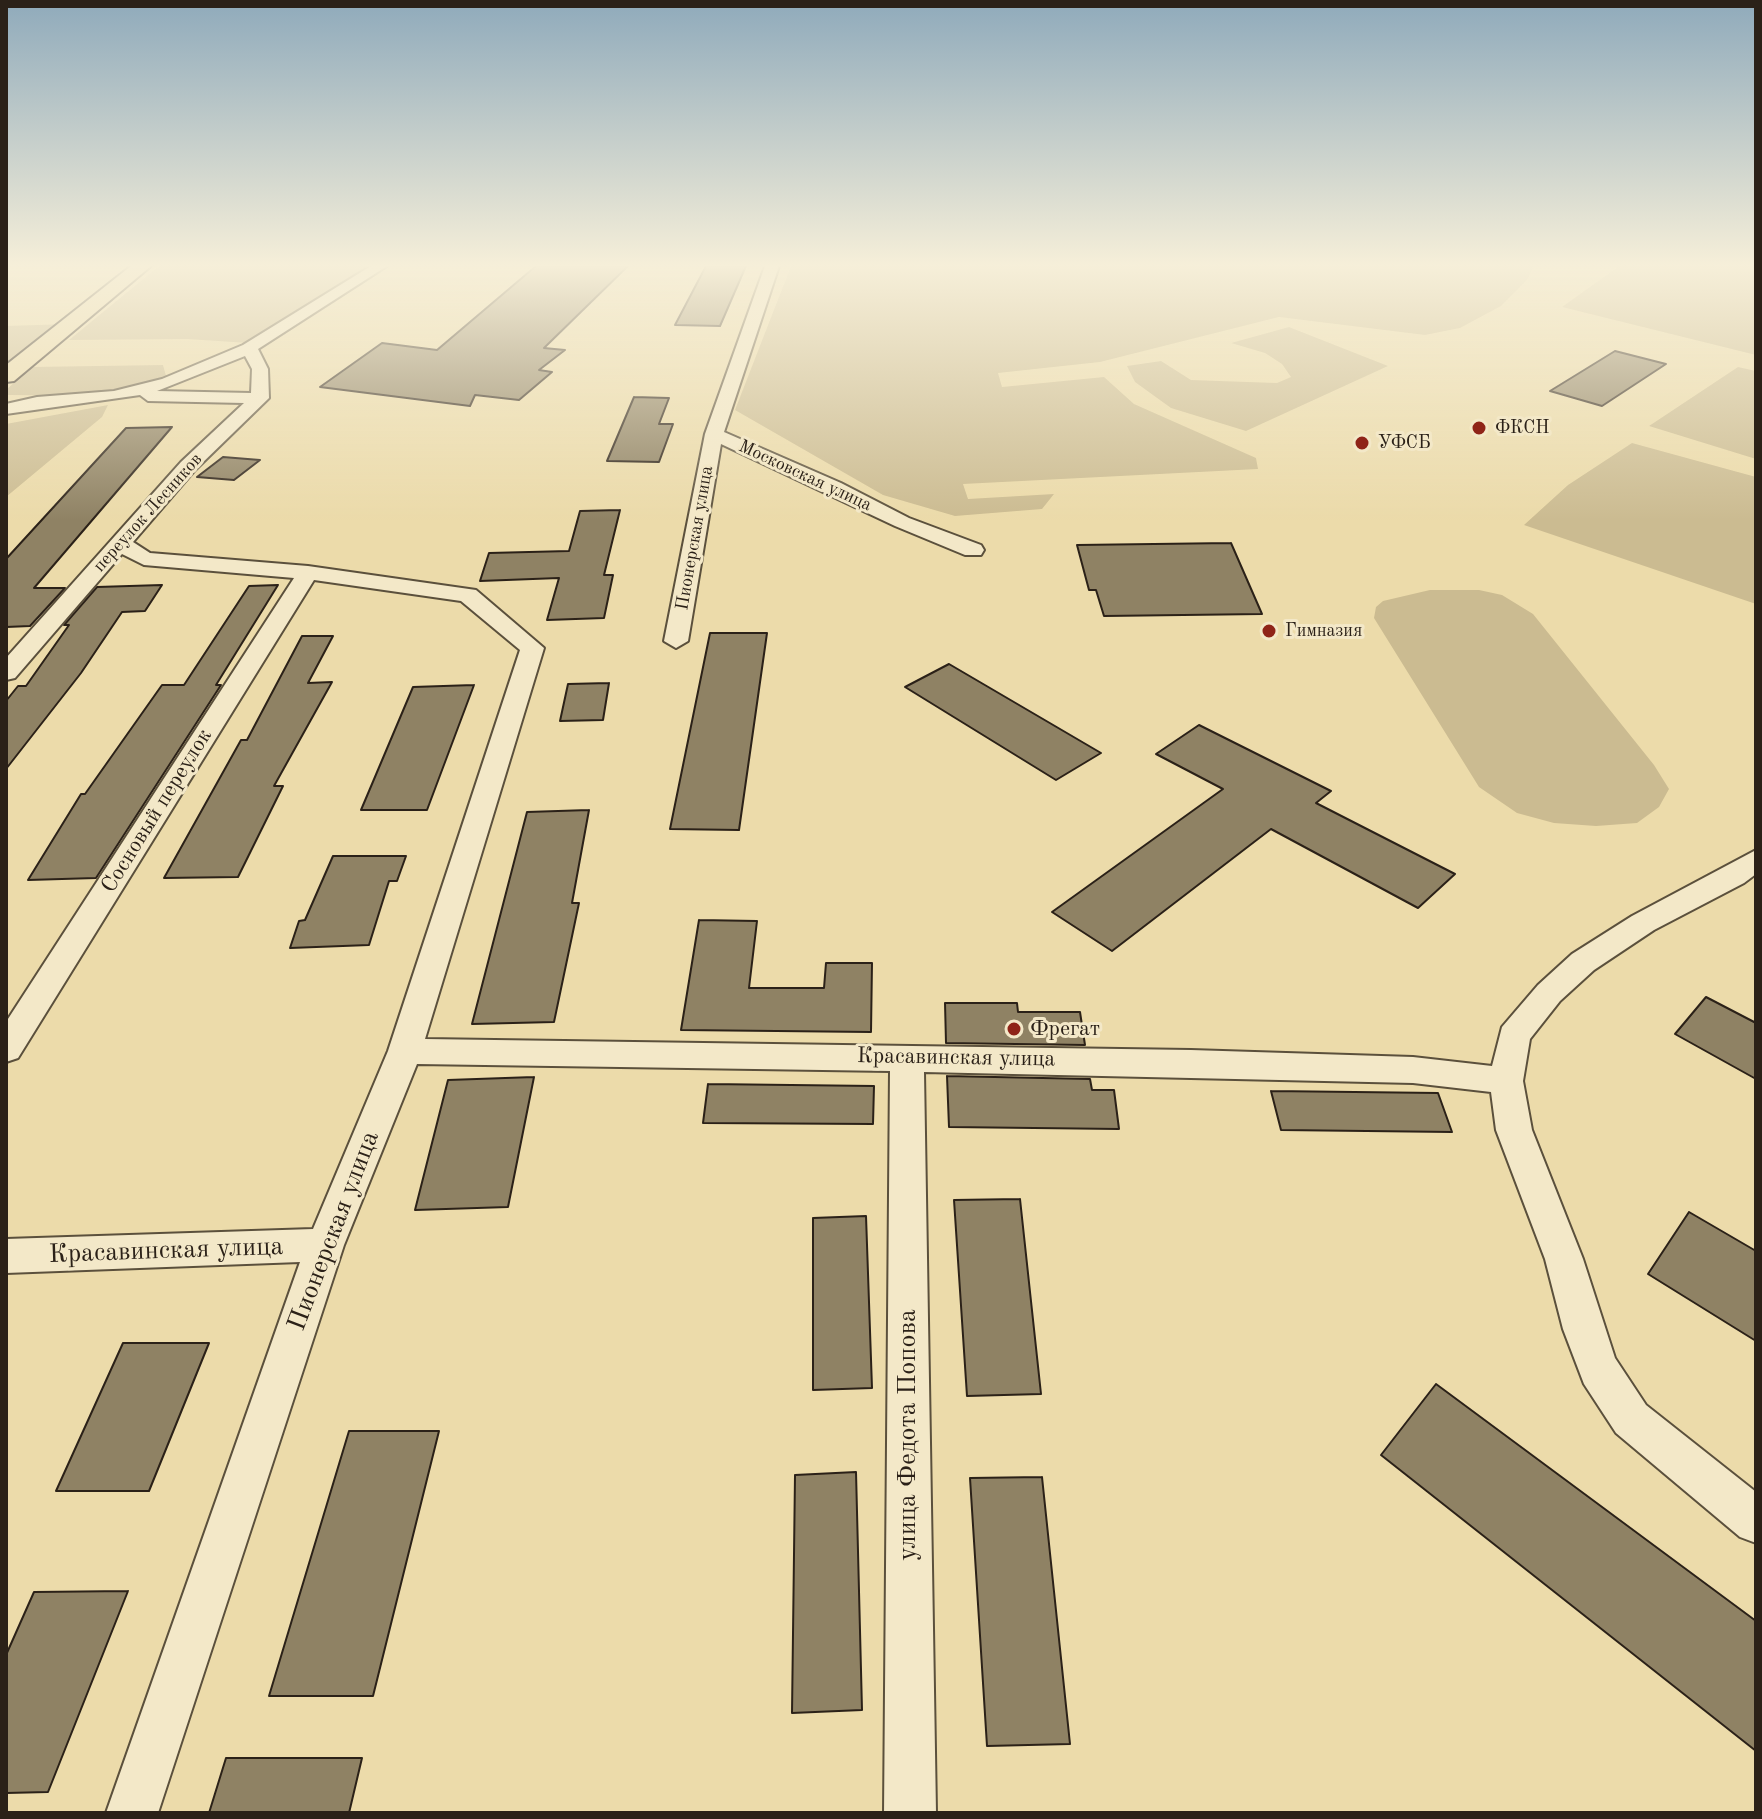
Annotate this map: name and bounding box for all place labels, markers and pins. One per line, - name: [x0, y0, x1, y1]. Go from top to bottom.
- place label: ФКСН: [1495, 417, 1549, 439]
- marker: ФКСН: [1470, 419, 1488, 437]
- place label: УФСБ: [1378, 432, 1431, 454]
- marker: УФСБ: [1353, 434, 1371, 452]
- place label: Гимназия: [1285, 620, 1362, 642]
- marker: Гимназия: [1260, 622, 1278, 640]
- place label: Фрегат: [1030, 1016, 1100, 1042]
- marker: Фрегат: [1005, 1020, 1023, 1038]

